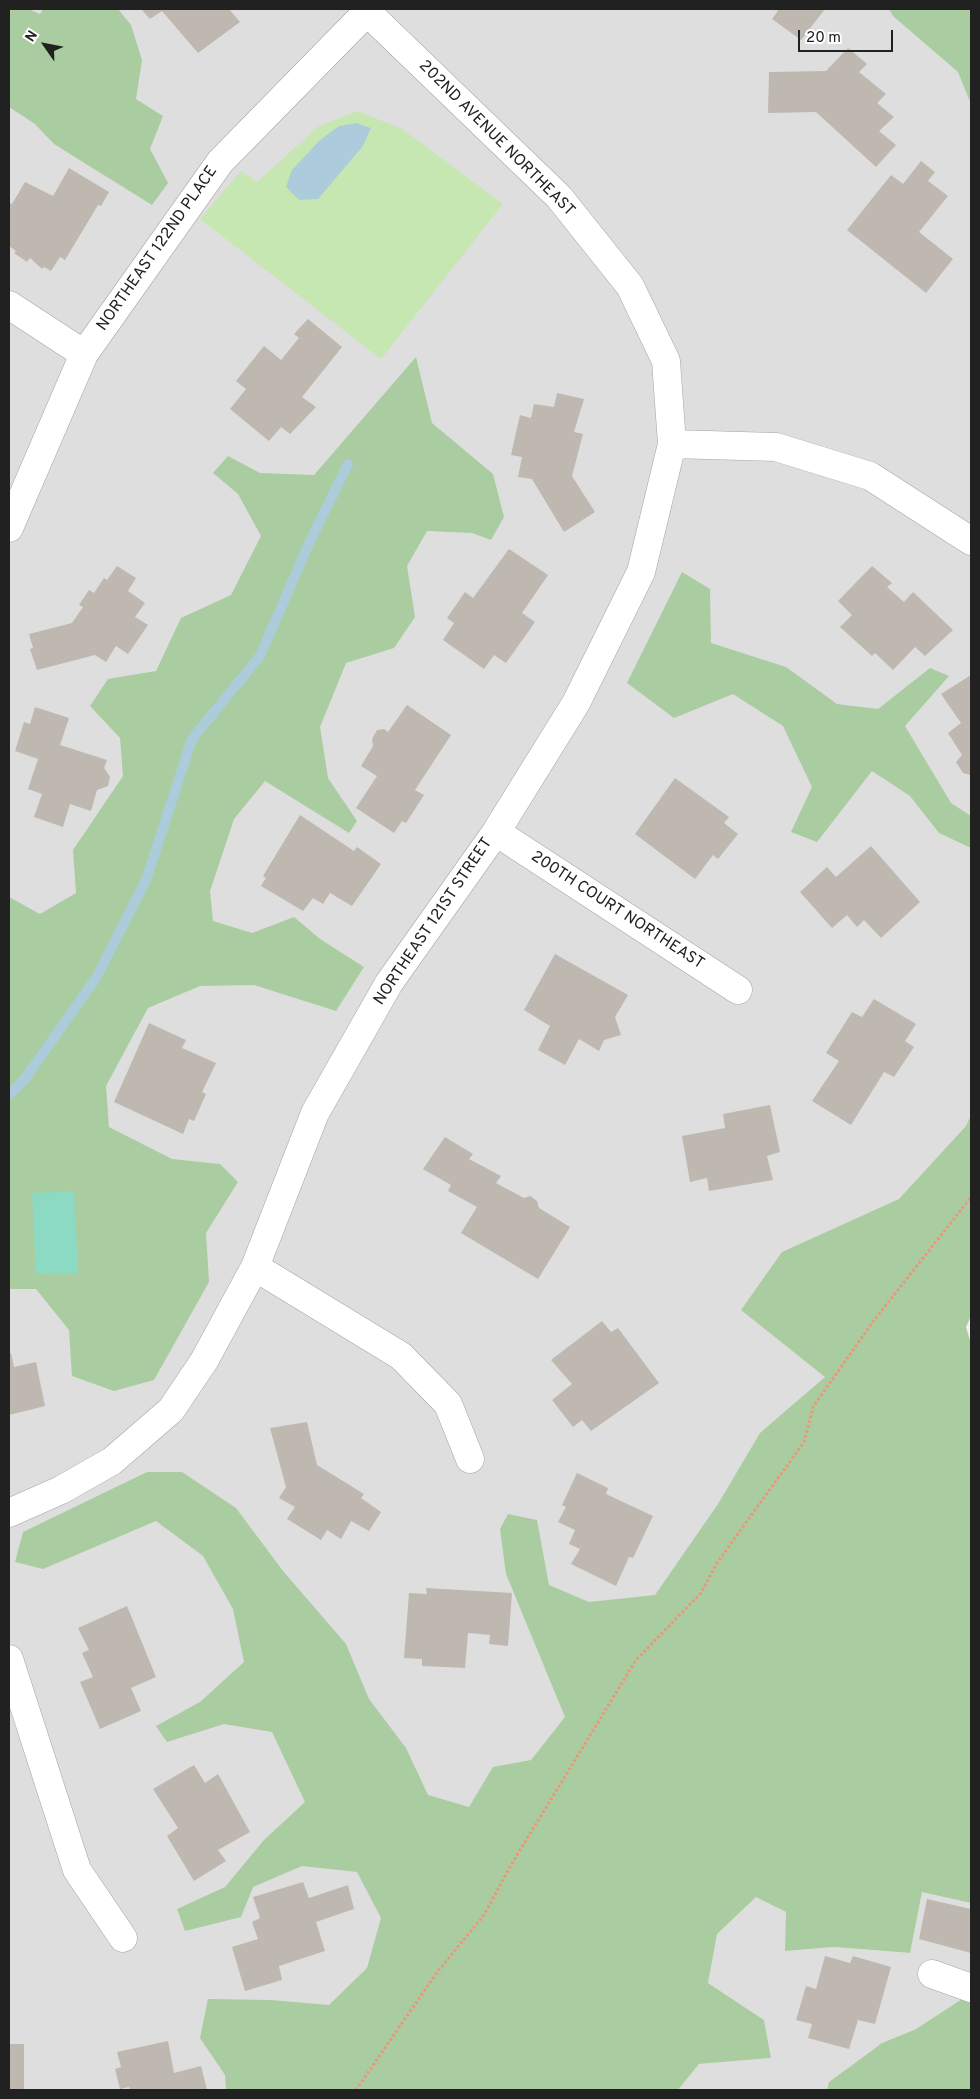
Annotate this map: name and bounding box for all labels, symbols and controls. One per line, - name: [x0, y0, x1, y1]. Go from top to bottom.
- north arrow: [20, 20, 70, 70]
- scale bar: [800, 20, 895, 52]
- text: N: [22, 28, 42, 45]
- text: 20 m: [806, 29, 841, 48]
- street label: 202ND AVENUE NORTHEAST: [414, 57, 578, 221]
- street label: NORTHEAST 122ND PLACE: [94, 163, 222, 335]
- street label: NORTHEAST 121ST STREET: [371, 835, 497, 1009]
- street label: 200TH COURT NORTHEAST: [527, 848, 707, 974]

